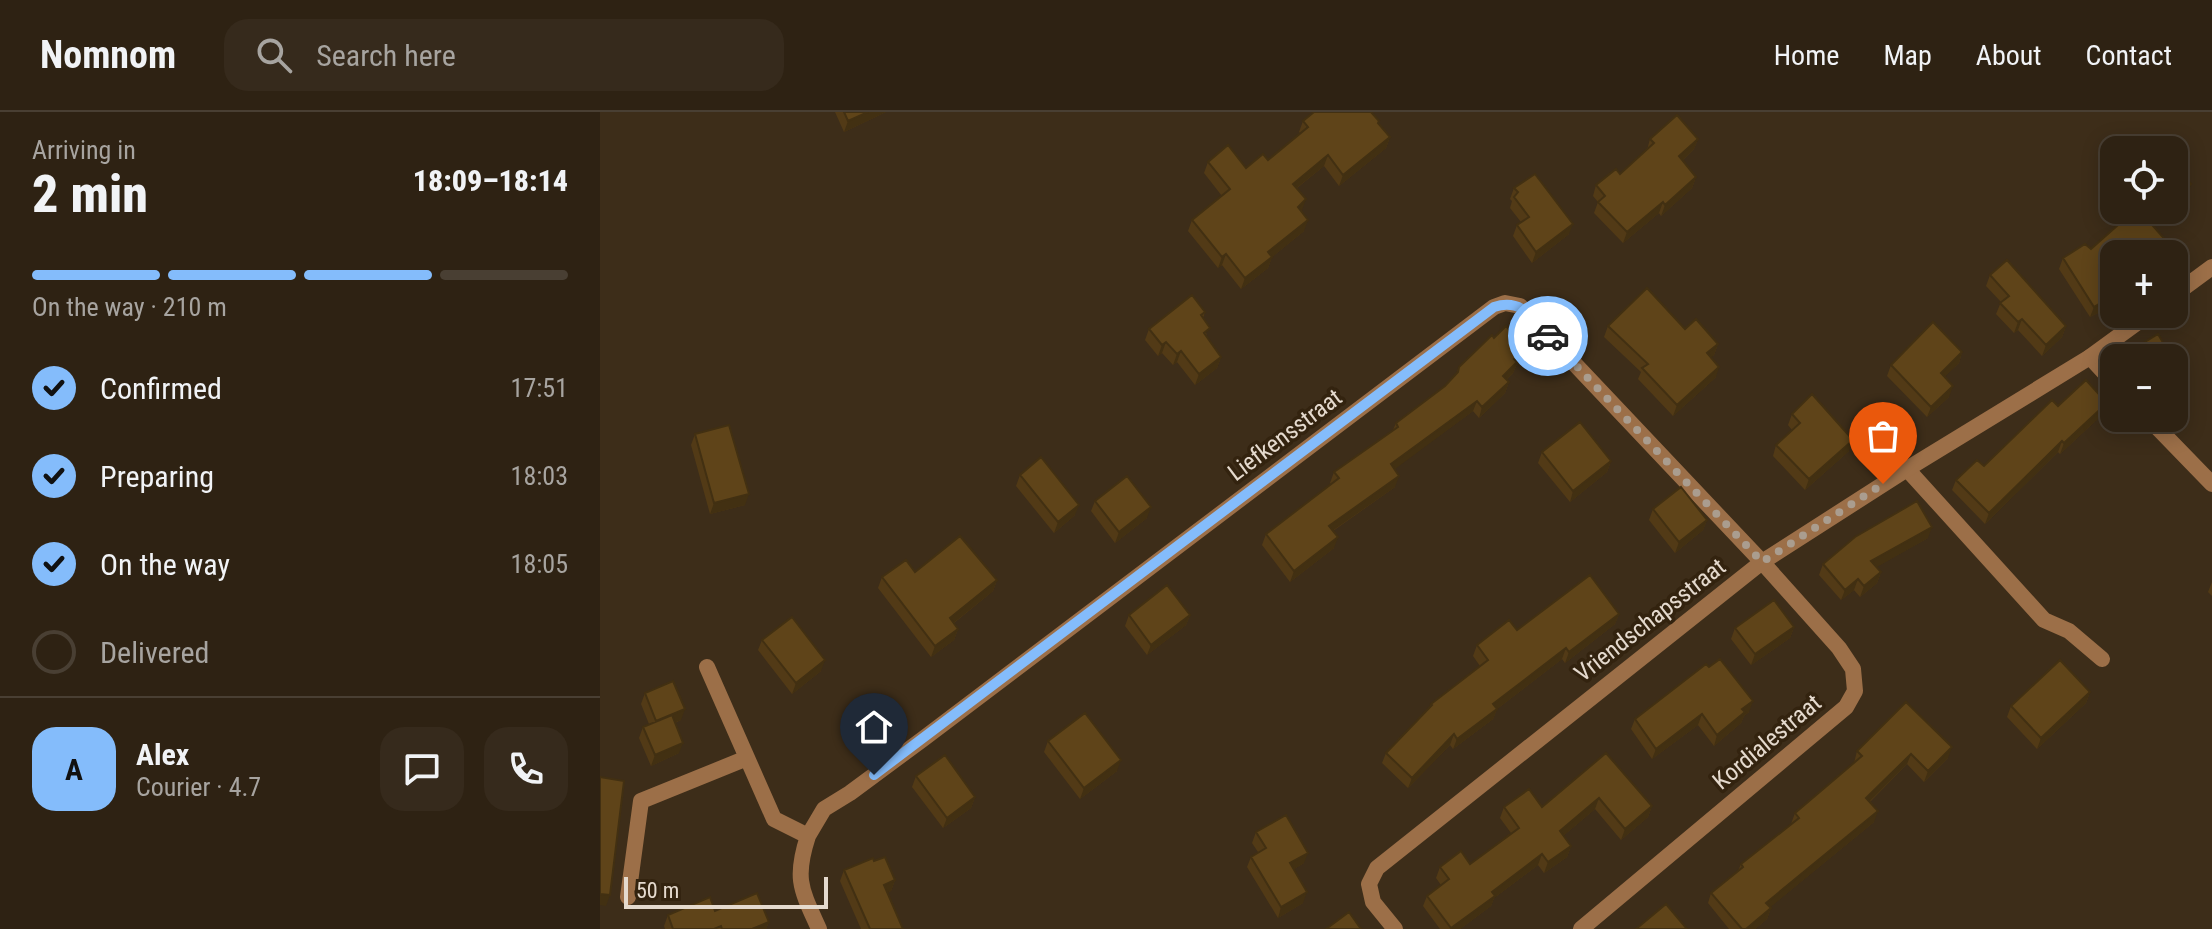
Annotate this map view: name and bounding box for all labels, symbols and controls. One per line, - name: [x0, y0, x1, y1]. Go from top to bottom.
- search box: [224, 19, 784, 91]
- text: Nomnom: [40, 33, 176, 77]
- icon: search: [252, 33, 296, 77]
- text: Search here: [316, 38, 456, 73]
- text: Home: [1774, 39, 1839, 72]
- text: Map: [1883, 39, 1932, 72]
- text: About: [1976, 39, 2042, 72]
- text: Contact: [2086, 39, 2172, 72]
- text: Arriving in: [32, 135, 136, 165]
- map controls: [2100, 136, 2188, 432]
- button: locate: [2100, 136, 2188, 224]
- text: 18:09–18:14: [413, 163, 568, 198]
- text: 2 min: [32, 164, 148, 225]
- button: +: [2100, 240, 2188, 328]
- text: On the way · 210 m: [32, 292, 227, 322]
- courier: [1508, 296, 1588, 376]
- icon: car: [1526, 314, 1570, 358]
- button: −: [2100, 344, 2188, 432]
- icon: check: [32, 366, 76, 410]
- text: Confirmed: [100, 371, 222, 406]
- text: 17:51: [511, 373, 568, 403]
- street label: Liefkensstraat: [1223, 383, 1347, 487]
- pin: [1849, 402, 1917, 484]
- icon: bag: [1861, 414, 1905, 458]
- icon: check: [32, 454, 76, 498]
- text: Preparing: [100, 459, 214, 494]
- text: 18:03: [511, 461, 568, 491]
- icon: check: [32, 542, 76, 586]
- text: On the way: [100, 547, 230, 582]
- text: 18:05: [511, 549, 568, 579]
- street label: Vriendschapsstraat: [1569, 552, 1731, 688]
- text: Delivered: [100, 635, 209, 670]
- street label: Kordialestraat: [1707, 689, 1827, 795]
- pin: [840, 693, 908, 775]
- icon: home: [852, 705, 896, 749]
- button: chat: [380, 727, 464, 811]
- button: phone: [484, 727, 568, 811]
- text: Alex: [136, 737, 189, 772]
- text: A: [65, 752, 83, 787]
- text: Courier · 4.7: [136, 772, 261, 802]
- scale bar: [624, 873, 828, 909]
- text: 50 m: [636, 878, 679, 903]

